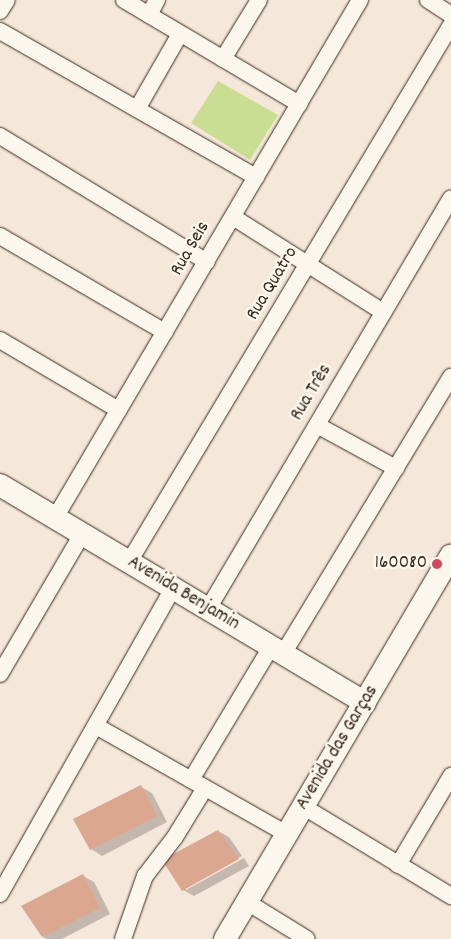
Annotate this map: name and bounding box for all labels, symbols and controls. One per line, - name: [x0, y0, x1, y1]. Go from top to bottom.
- street label: Rua Seis: [166, 218, 216, 280]
- street label: Rua Quatro: [242, 243, 304, 325]
- street label: Rua Três: [286, 361, 338, 425]
- street label: Avenida Benjamin: [123, 552, 243, 636]
- place label: 160080: [375, 553, 427, 575]
- marker: 160080: [431, 558, 443, 570]
- street label: Avenida das Garças: [292, 682, 384, 814]

